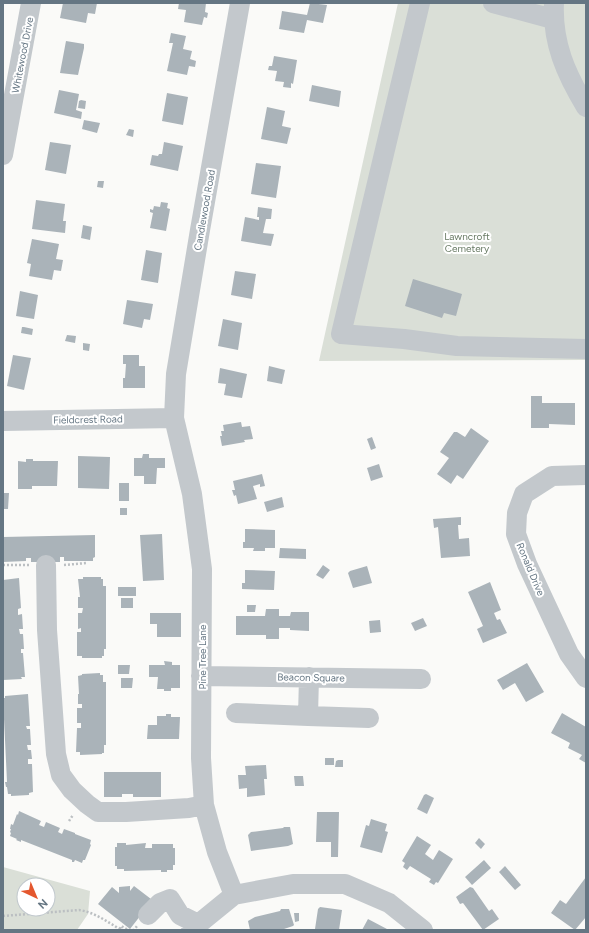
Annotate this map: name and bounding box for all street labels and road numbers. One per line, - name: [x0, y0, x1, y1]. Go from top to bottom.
- street label: Whitewood Drive: [9, 15, 36, 94]
- street label: Candlewood Road: [191, 168, 218, 252]
- street label: Fieldcrest Road: [53, 412, 123, 427]
- street label: Ronald Drive: [514, 541, 548, 598]
- street label: Pine Tree Lane: [196, 624, 209, 689]
- street label: Beacon Square: [277, 670, 345, 685]

